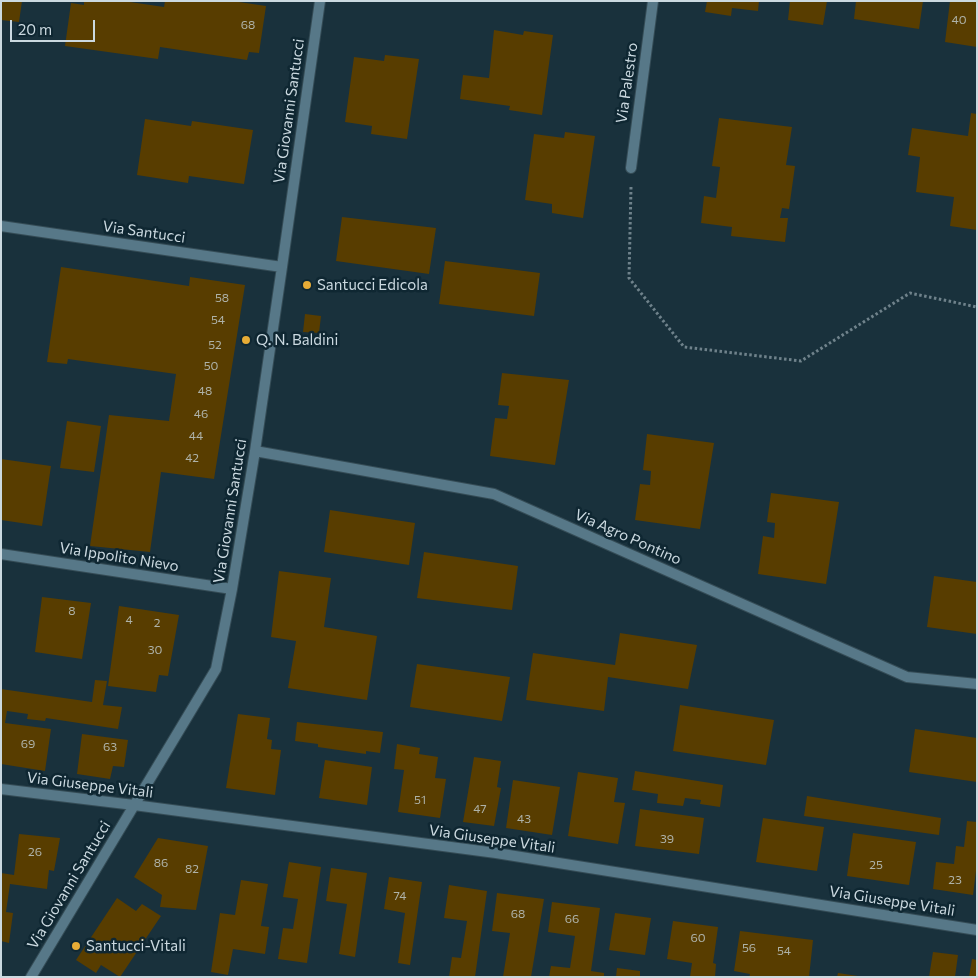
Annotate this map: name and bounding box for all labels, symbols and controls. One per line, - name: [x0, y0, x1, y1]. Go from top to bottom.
- scale bar: [12, 10, 98, 42]
- house number: 40: [951, 13, 967, 27]
- house number: 68: [241, 18, 255, 32]
- text: 20 m: [18, 20, 52, 38]
- street label: Via Giovanni Santucci: [270, 37, 308, 185]
- street label: Via Palestro: [612, 41, 642, 125]
- street label: Via Santucci: [101, 217, 187, 247]
- place label: Santucci Edicola: [317, 276, 428, 294]
- marker: Santucci Edicola: [301, 279, 313, 291]
- house number: 58: [215, 291, 229, 305]
- house number: 54: [211, 313, 225, 327]
- place label: Q. N. Baldini: [256, 331, 338, 349]
- marker: Q. N. Baldini: [240, 334, 252, 346]
- house number: 52: [208, 338, 222, 352]
- house number: 50: [204, 359, 218, 373]
- house number: 48: [198, 384, 212, 398]
- house number: 46: [194, 407, 208, 421]
- house number: 44: [189, 429, 203, 443]
- street label: Via Giovanni Santucci: [210, 437, 250, 585]
- house number: 42: [185, 451, 199, 465]
- street label: Via Agro Pontino: [572, 505, 684, 569]
- street label: Via Ippolito Nievo: [58, 539, 180, 575]
- house number: 8: [68, 604, 76, 618]
- house number: 4: [125, 613, 133, 627]
- house number: 2: [154, 616, 160, 630]
- house number: 30: [148, 643, 162, 657]
- house number: 69: [21, 737, 35, 751]
- house number: 63: [103, 740, 117, 754]
- street label: Via Giuseppe Vitali: [26, 768, 154, 802]
- house number: 51: [414, 793, 426, 807]
- house number: 47: [473, 802, 487, 816]
- house number: 43: [517, 812, 531, 826]
- street label: Via Giovanni Santucci: [24, 818, 114, 952]
- street label: Via Giuseppe Vitali: [428, 821, 556, 857]
- house number: 39: [660, 832, 674, 846]
- house number: 26: [28, 845, 42, 859]
- house number: 86: [154, 856, 168, 870]
- house number: 25: [869, 858, 883, 872]
- house number: 82: [185, 862, 199, 876]
- house number: 23: [948, 873, 962, 887]
- street label: Via Giuseppe Vitali: [828, 882, 956, 920]
- house number: 74: [394, 889, 406, 903]
- house number: 68: [511, 907, 525, 921]
- house number: 66: [565, 912, 579, 926]
- house number: 60: [690, 931, 706, 945]
- place label: Santucci-Vitali: [86, 937, 186, 955]
- marker: Santucci-Vitali: [70, 940, 82, 952]
- house number: 56: [742, 941, 756, 955]
- house number: 54: [777, 944, 791, 958]

